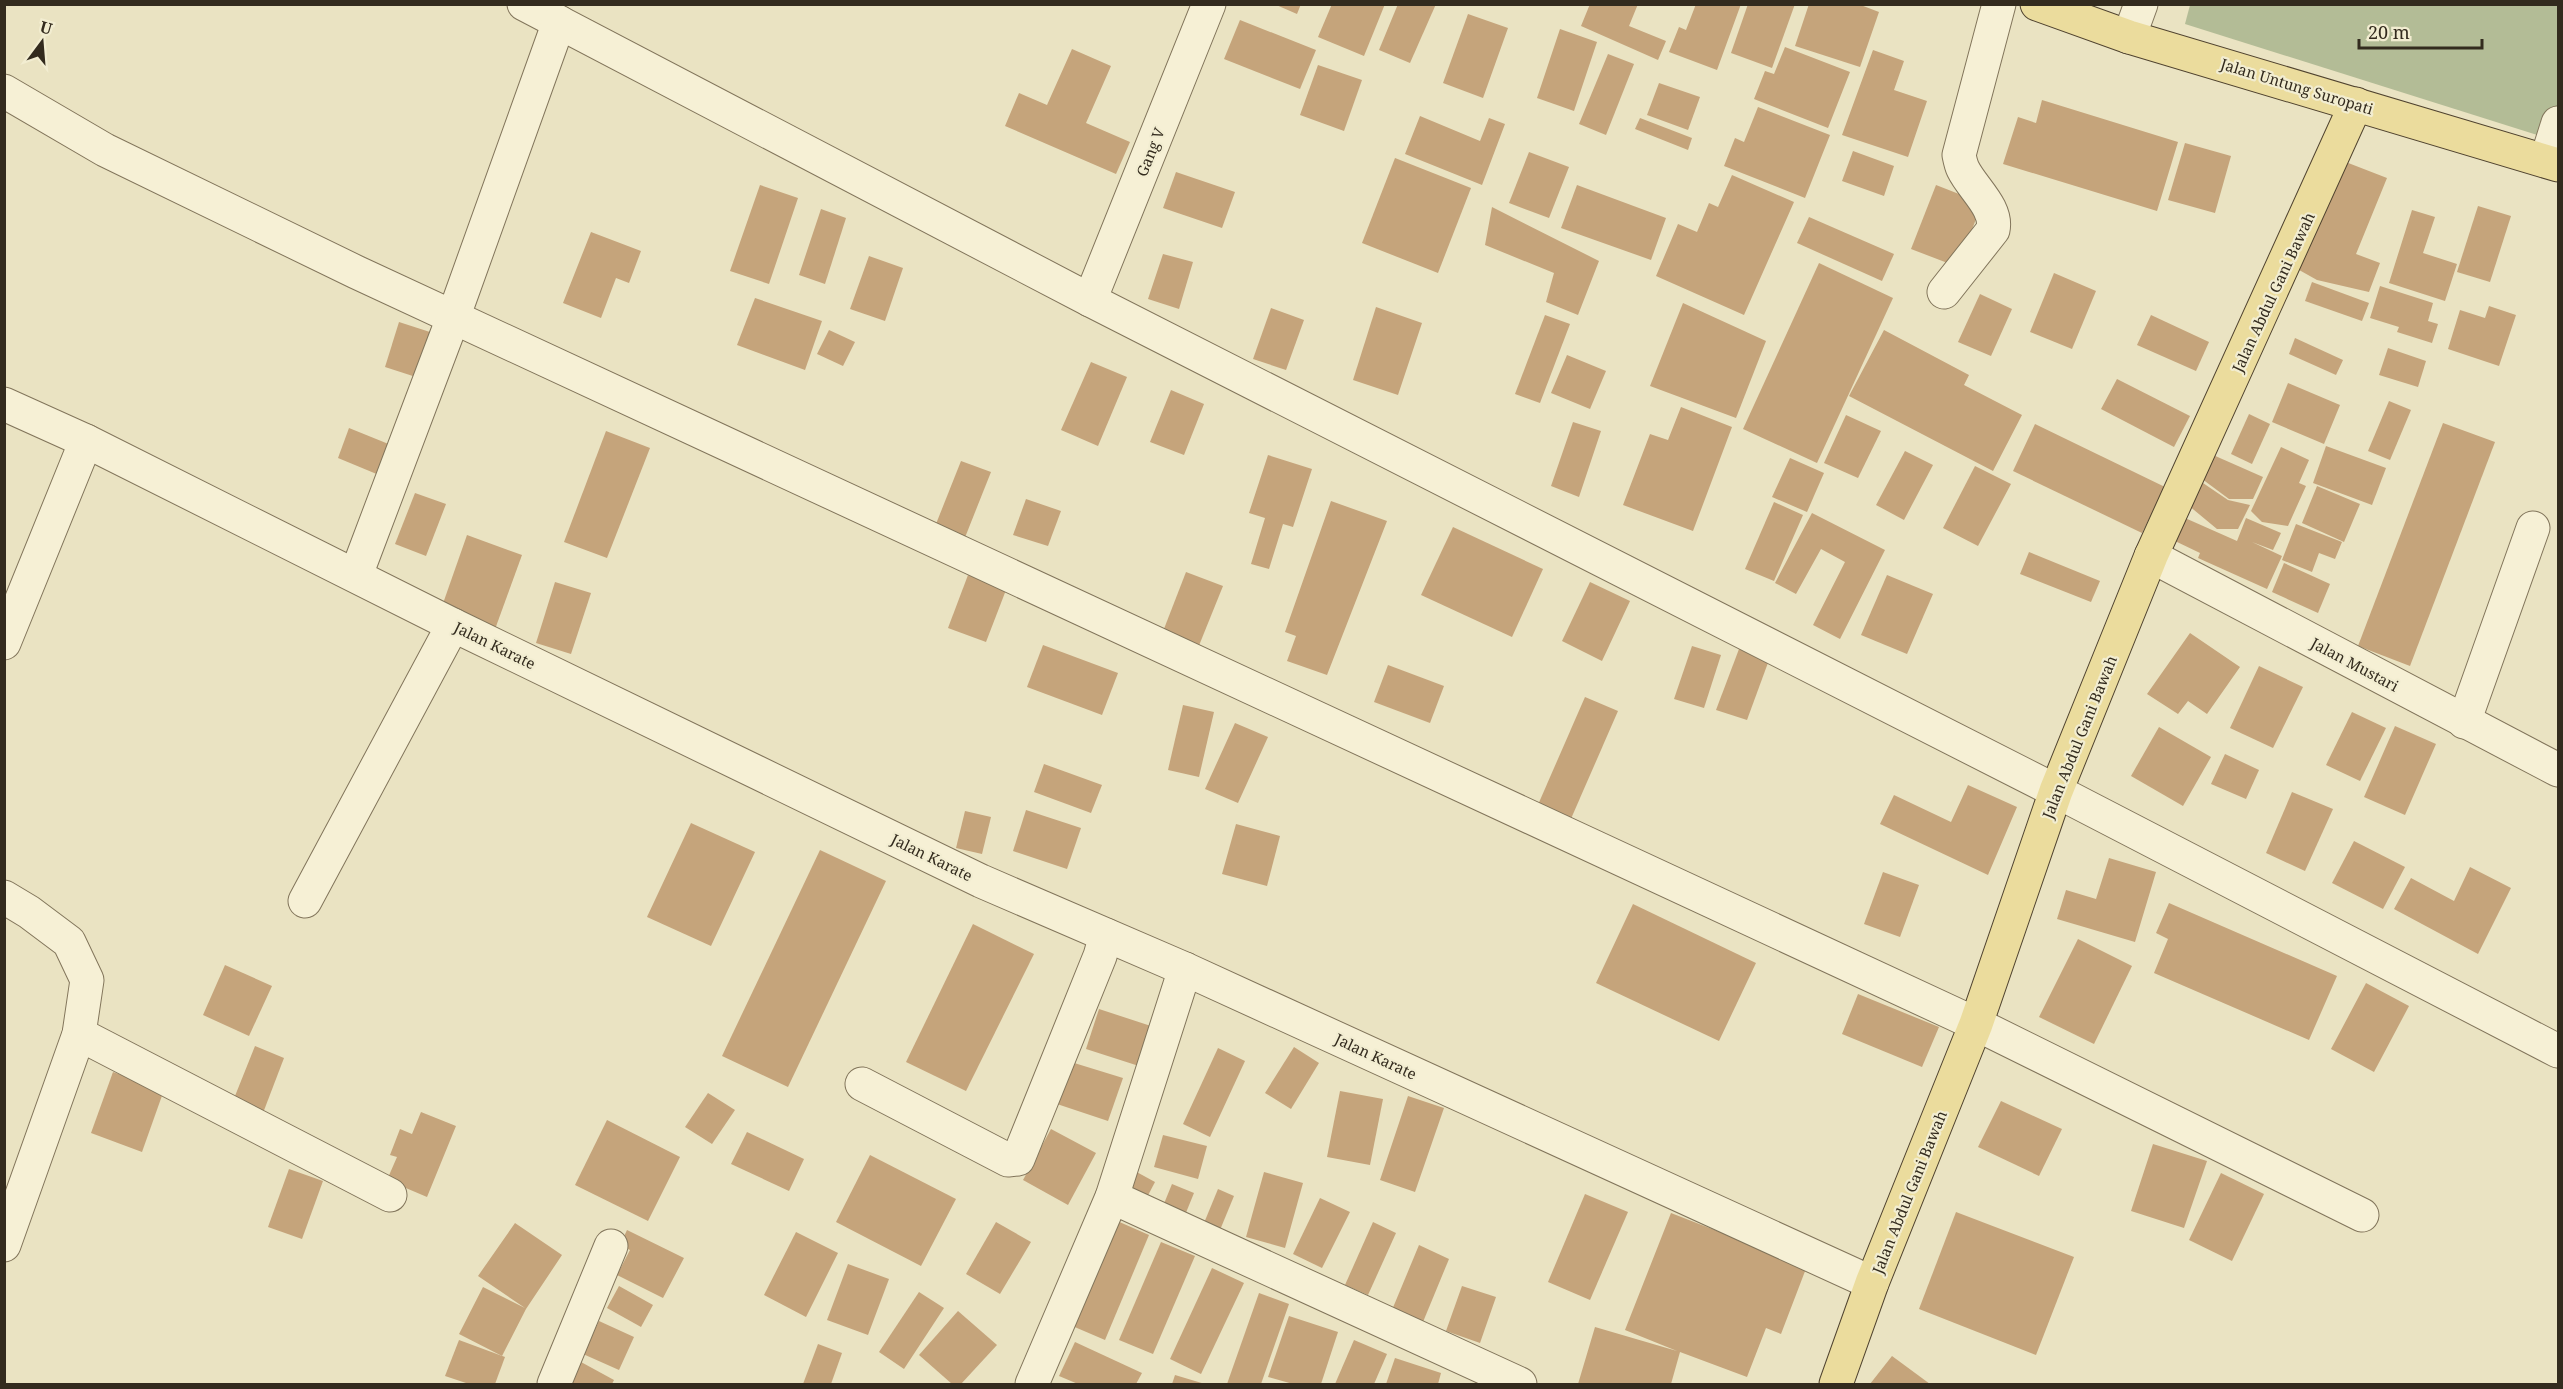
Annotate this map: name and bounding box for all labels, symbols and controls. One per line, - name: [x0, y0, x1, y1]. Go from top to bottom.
- north arrow: [12, 12, 72, 72]
- scale bar: [2359, 12, 2482, 50]
- text: U: [37, 15, 55, 40]
- text: 20 m: [2368, 20, 2410, 44]
- street label: Jalan Untung Suropati: [2217, 53, 2376, 119]
- street label: Gang V: [1131, 124, 1169, 179]
- street label: Jalan Abdul Gani Bawah: [2227, 208, 2319, 376]
- street label: Jalan Karate: [450, 616, 539, 673]
- street label: Jalan Mustari: [2307, 632, 2402, 696]
- street label: Jalan Abdul Gani Bawah: [2037, 652, 2121, 822]
- street label: Jalan Karate: [887, 828, 976, 885]
- street label: Jalan Karate: [1331, 1028, 1420, 1084]
- street label: Jalan Abdul Gani Bawah: [1867, 1107, 1951, 1277]

